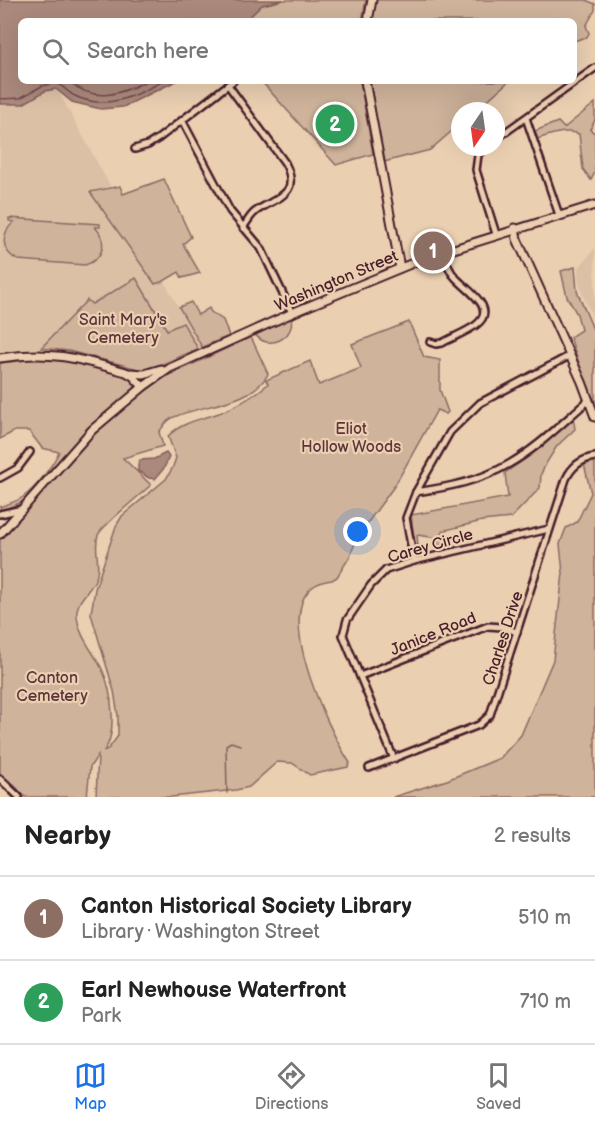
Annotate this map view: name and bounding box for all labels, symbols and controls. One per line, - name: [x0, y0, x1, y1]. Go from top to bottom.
- search box: [18, 18, 577, 84]
- icon: search: [39, 35, 72, 68]
- text: Search here: [87, 38, 209, 65]
- pin: 2: [316, 102, 354, 146]
- north arrow: [451, 102, 505, 156]
- pin: 1: [414, 228, 452, 274]
- street label: Washington Street: [272, 247, 401, 316]
- park label: Saint Mary's Cemetery: [79, 311, 167, 348]
- park label: Eliot Hollow Woods: [301, 420, 401, 457]
- your location: [343, 517, 372, 546]
- street label: Carey Circle: [386, 525, 476, 568]
- street label: Charles Drive: [479, 589, 528, 688]
- street label: Janice Road: [388, 609, 479, 660]
- park label: Canton Cemetery: [16, 669, 88, 706]
- text: Nearby: [24, 821, 111, 852]
- text: 2 results: [494, 824, 571, 848]
- text: Canton Historical Society Library: [81, 893, 412, 920]
- text: 1: [39, 906, 48, 930]
- text: 510 m: [518, 906, 571, 930]
- text: Library · Washington Street: [81, 920, 320, 944]
- text: Earl Newhouse Waterfront: [81, 977, 346, 1004]
- text: 2: [38, 990, 49, 1014]
- text: 710 m: [520, 990, 571, 1014]
- text: Park: [81, 1004, 121, 1028]
- tab: Map: [74, 1059, 107, 1114]
- tab: Directions: [255, 1059, 328, 1114]
- tab: Saved: [476, 1059, 521, 1114]

